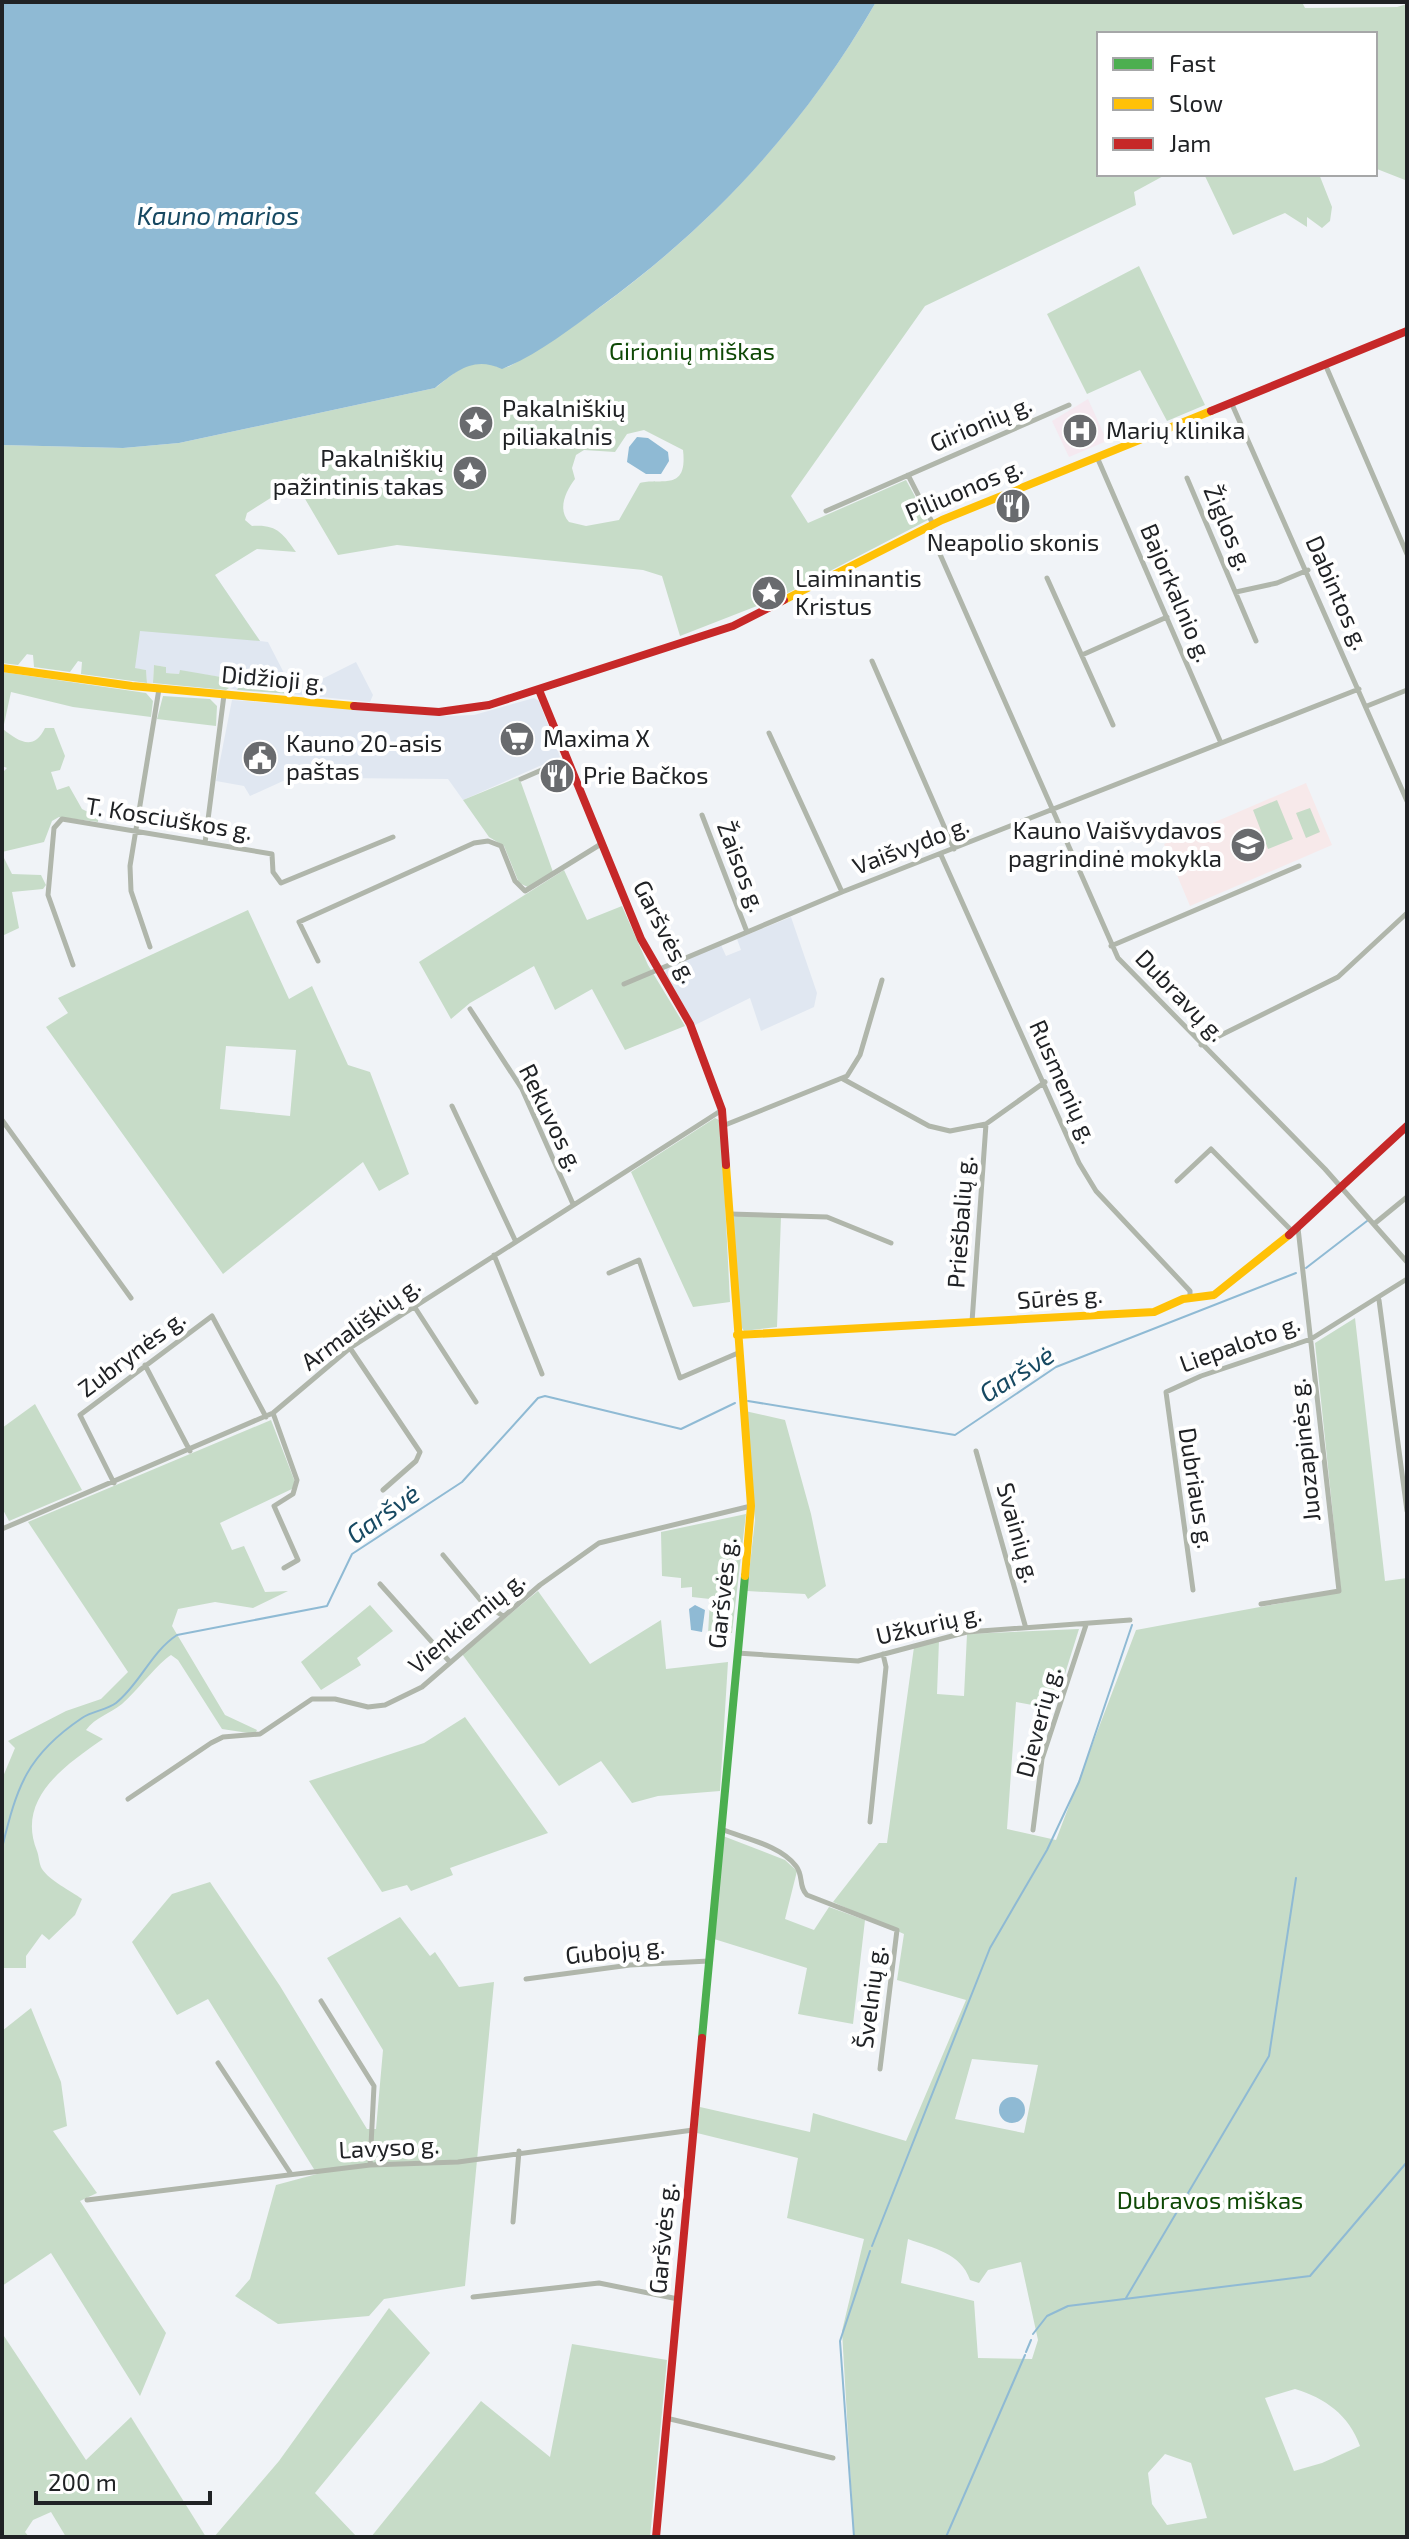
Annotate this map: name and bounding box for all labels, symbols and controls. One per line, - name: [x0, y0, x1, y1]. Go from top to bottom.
- legend: [1097, 32, 1377, 176]
- text: Fast: [1169, 48, 1216, 77]
- text: Slow: [1169, 88, 1223, 117]
- text: Jam: [1169, 128, 1211, 157]
- water label: Kauno marios: [137, 199, 299, 230]
- park label: Girionių miškas: [609, 336, 775, 365]
- street label: Girionių g.: [925, 388, 1036, 457]
- place label: Pakalniškių piliakalnis: [502, 393, 626, 450]
- place icon: Pakalniškių piliakalnis: [457, 404, 495, 442]
- hospital icon: Marių klinika: [1061, 412, 1099, 450]
- place label: Marių klinika: [1106, 415, 1245, 444]
- place label: Pakalniškių pažintinis takas: [273, 443, 444, 500]
- street label: Piliuonos g.: [900, 451, 1026, 526]
- place icon: Pakalniškių pažintinis takas: [451, 454, 489, 492]
- street label: Žiglos g.: [1198, 480, 1260, 575]
- restaurant icon: Neapolio skonis: [994, 487, 1032, 525]
- street label: Bajorkalnio g.: [1135, 519, 1220, 666]
- place label: Neapolio skonis: [927, 527, 1099, 556]
- street label: Dabintos g.: [1300, 531, 1376, 654]
- place label: Laiminantis Kristus: [795, 563, 922, 620]
- place icon: Laiminantis Kristus: [750, 574, 788, 612]
- street label: Didžioji g.: [220, 659, 326, 696]
- supermarket icon: Maxima X: [498, 720, 536, 758]
- place label: Maxima X: [543, 723, 650, 752]
- place label: Kauno 20-asis paštas: [286, 728, 442, 785]
- public building icon: Kauno 20-asis paštas: [241, 739, 279, 777]
- restaurant icon: Prie Bačkos: [538, 757, 576, 795]
- place label: Prie Bačkos: [583, 760, 708, 789]
- street label: T. Kosciuškos g.: [84, 790, 255, 845]
- street label: Vaišvydo g.: [848, 809, 973, 880]
- place label: Kauno Vaišvydavos pagrindinė mokykla: [1008, 815, 1222, 872]
- street label: Žaisos g.: [712, 817, 773, 916]
- school or university icon: Kauno Vaišvydavos pagrindinė mokykla: [1229, 826, 1267, 864]
- street label: Garšvės g.: [628, 875, 705, 988]
- street label: Dubravų g.: [1130, 943, 1232, 1047]
- street label: Rusmenių g.: [1024, 1015, 1105, 1148]
- street label: Rekuvos g.: [514, 1059, 591, 1176]
- street label: Priešbalių g.: [940, 1155, 979, 1289]
- street label: Armališkių g.: [295, 1270, 425, 1376]
- street label: Sūrės g.: [1016, 1279, 1104, 1314]
- street label: Zubrynės g.: [72, 1303, 190, 1402]
- street label: Liepaloto g.: [1175, 1307, 1304, 1378]
- water label: Garšvė: [973, 1338, 1059, 1408]
- street label: Juozapinės g.: [1282, 1377, 1325, 1523]
- street label: Dubriaus g.: [1174, 1425, 1221, 1550]
- water label: Garšvė: [339, 1476, 425, 1549]
- street label: Svainių g.: [991, 1479, 1048, 1586]
- street label: Garšvės g.: [701, 1536, 742, 1650]
- street label: Vienkiemių g.: [402, 1565, 530, 1679]
- street label: Užkurių g.: [873, 1597, 984, 1650]
- street label: Dieverių g.: [1009, 1663, 1066, 1780]
- street label: Gubojų g.: [564, 1930, 666, 1969]
- street label: Švelnių g.: [849, 1944, 890, 2050]
- street label: Lavyso g.: [338, 2129, 440, 2164]
- street label: Garšvės g.: [642, 2181, 681, 2295]
- park label: Dubravos miškas: [1117, 2185, 1303, 2214]
- scale bar: [36, 2455, 210, 2505]
- text: 200 m: [48, 2467, 117, 2496]

